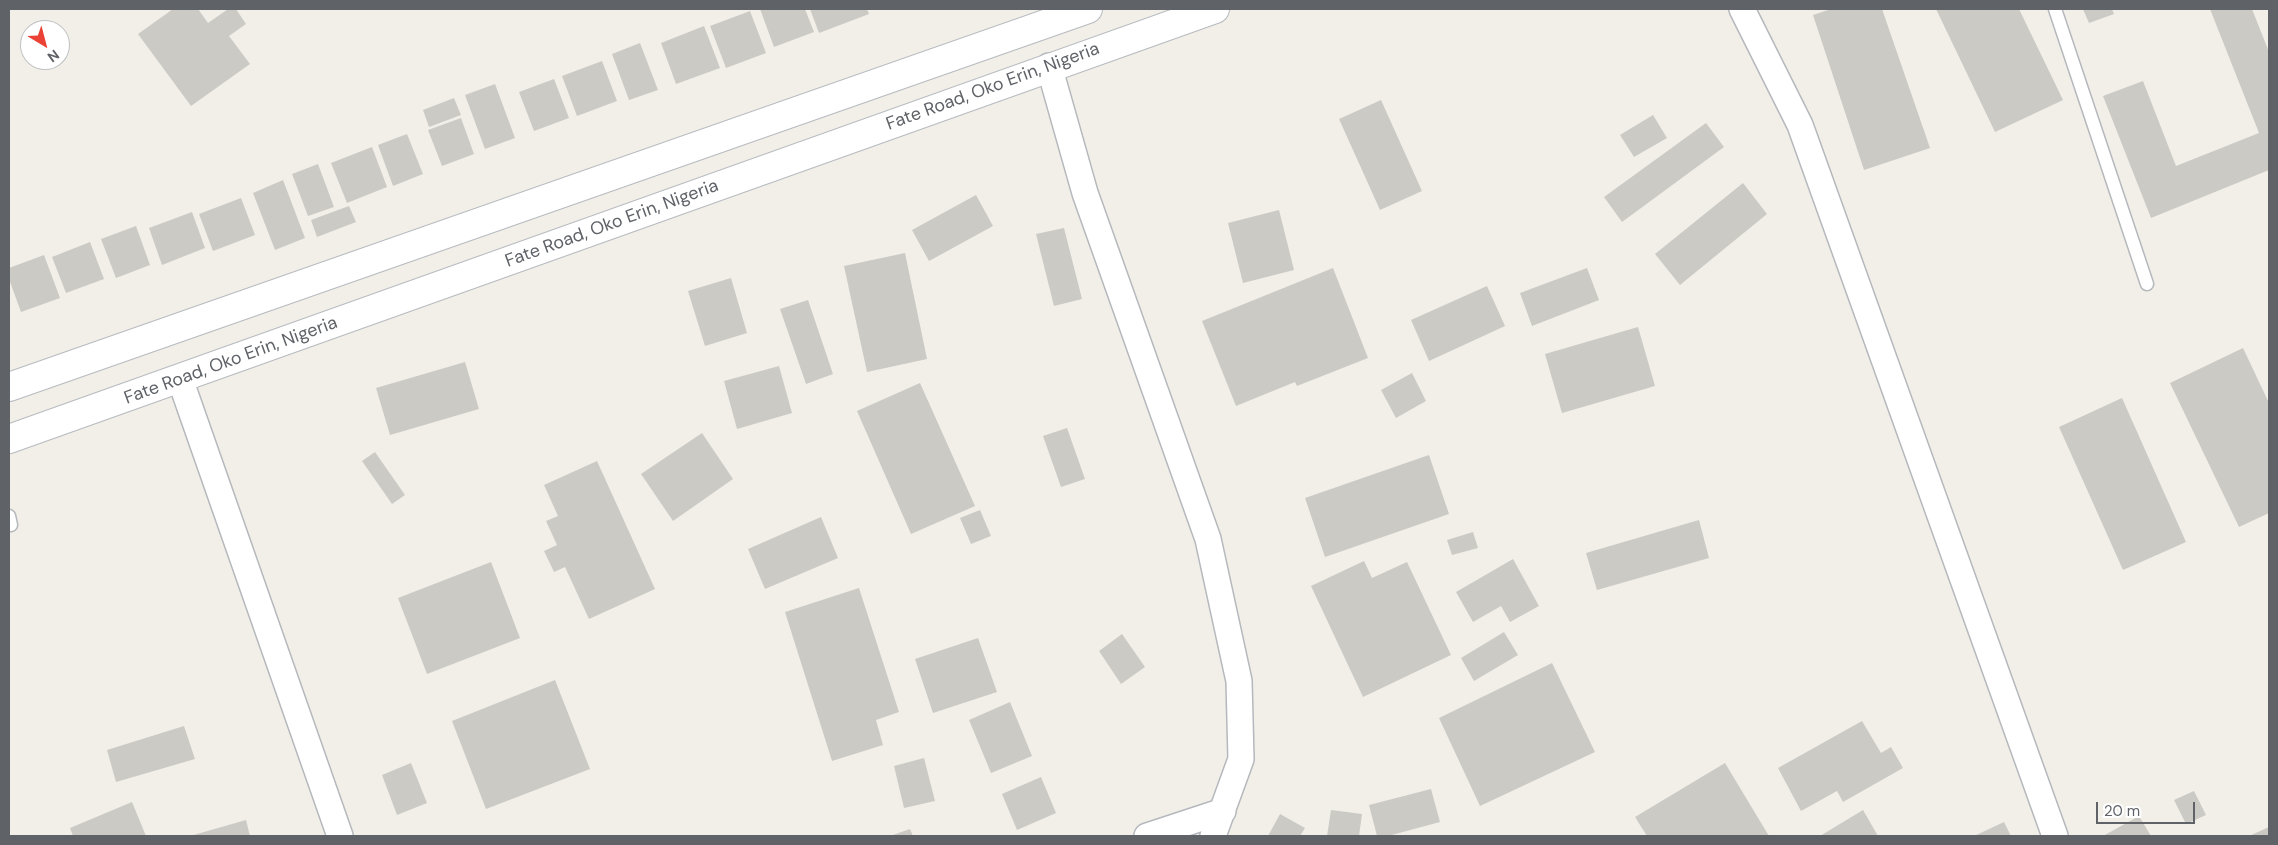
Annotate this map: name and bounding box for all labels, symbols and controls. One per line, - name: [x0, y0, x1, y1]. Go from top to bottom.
- north arrow: [20, 20, 70, 70]
- street label: Fate Road, Oko Erin, Nigeria: [884, 38, 1102, 136]
- text: N: [44, 46, 63, 66]
- street label: Fate Road, Oko Erin, Nigeria: [503, 175, 721, 273]
- street label: Fate Road, Oko Erin, Nigeria: [122, 312, 340, 410]
- scale bar: [2098, 792, 2197, 824]
- text: 20 m: [2104, 801, 2140, 821]

